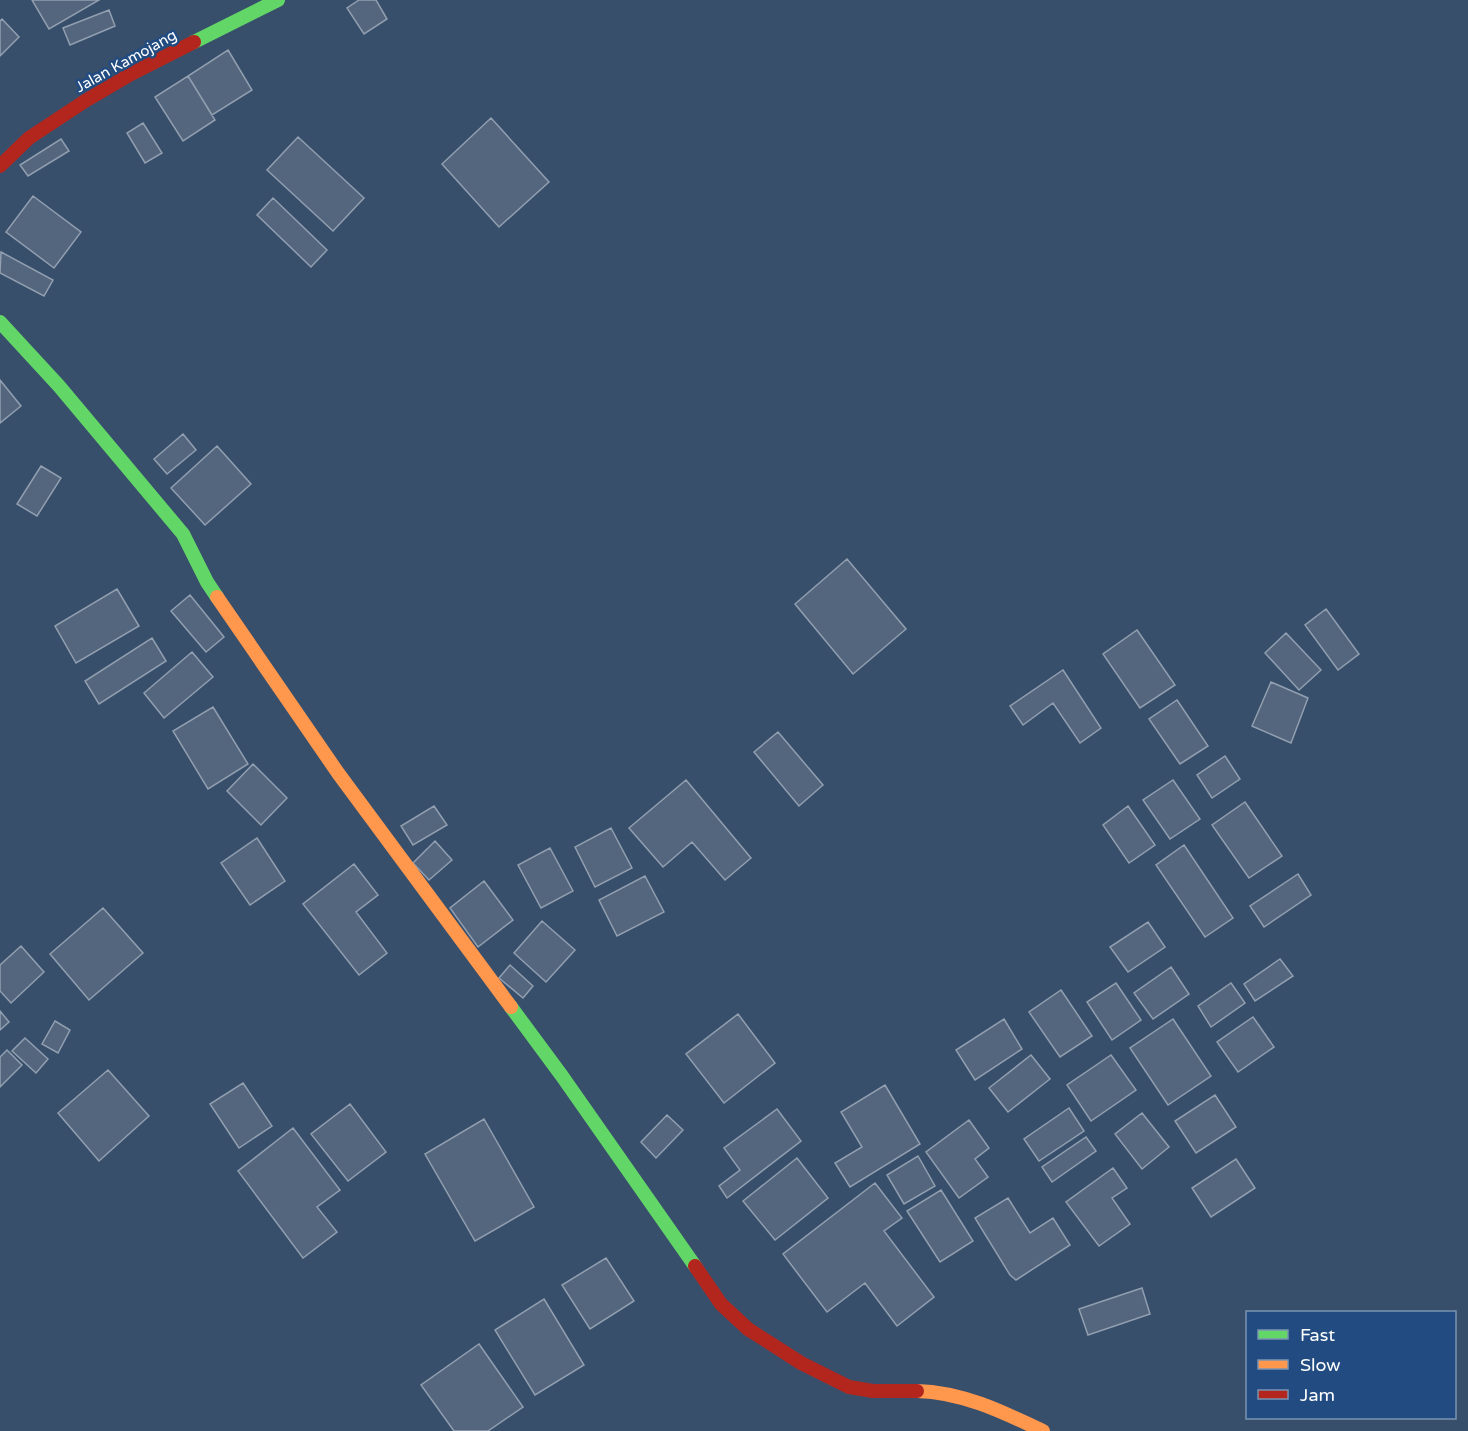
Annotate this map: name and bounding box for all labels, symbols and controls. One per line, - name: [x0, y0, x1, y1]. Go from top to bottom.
- street label: Jalan Kamojang: [72, 26, 180, 96]
- legend: [1246, 1311, 1456, 1419]
- text: Fast: [1300, 1324, 1335, 1346]
- text: Slow: [1300, 1354, 1341, 1376]
- text: Jam: [1300, 1384, 1335, 1406]

